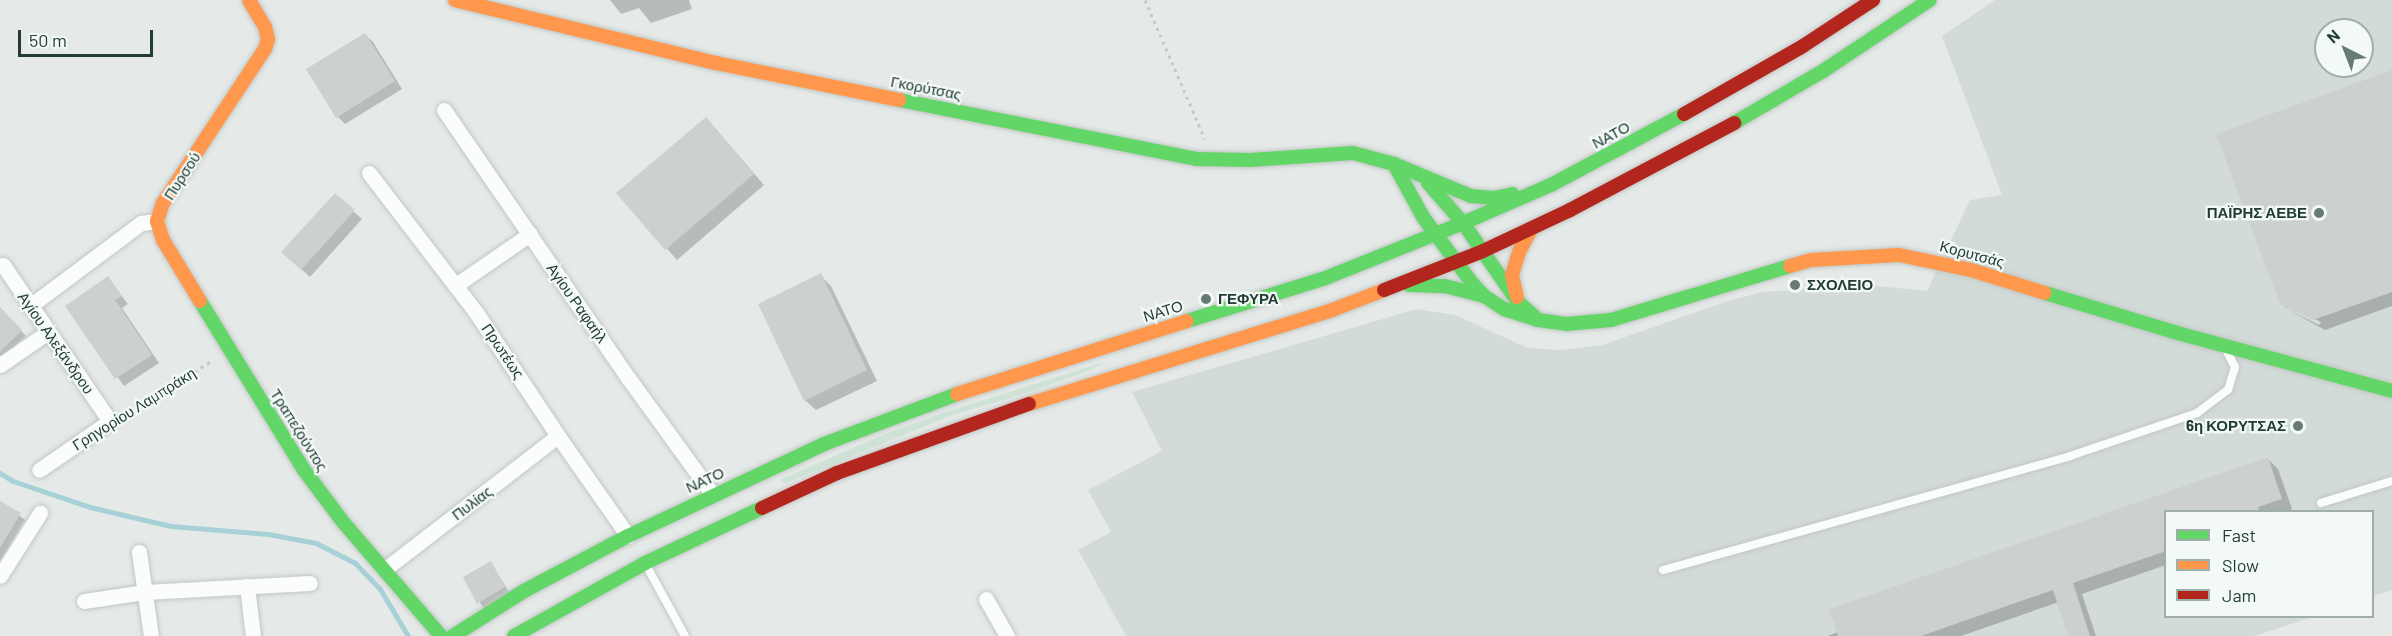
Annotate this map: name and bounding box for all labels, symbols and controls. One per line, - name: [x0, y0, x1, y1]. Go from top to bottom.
- scale bar: [21, 18, 156, 56]
- north arrow: [2314, 18, 2374, 78]
- text: N: [2323, 25, 2343, 46]
- text: 50 m: [29, 29, 67, 51]
- street label: Γκορύτσας: [889, 72, 963, 104]
- street label: ΝΑΤΟ: [1589, 118, 1633, 152]
- street label: Πυρσού: [160, 149, 204, 203]
- place label: ΠΑΪΡΗΣ ΑΕΒΕ: [2207, 204, 2307, 222]
- marker: ΠΑΪΡΗΣ ΑΕΒΕ: [2312, 206, 2326, 220]
- street label: Κορυτσάς: [1938, 237, 2006, 271]
- street label: Αγίου Ραφαήλ: [543, 260, 611, 346]
- place label: ΣΧΟΛΕΙΟ: [1807, 276, 1873, 294]
- marker: ΣΧΟΛΕΙΟ: [1788, 278, 1802, 292]
- street label: Αγίου Αλεξάνδρου: [14, 289, 98, 397]
- place label: ΓΕΦΥΡΑ: [1218, 290, 1279, 308]
- marker: ΓΕΦΥΡΑ: [1199, 292, 1213, 306]
- street label: ΝΑΤΟ: [1141, 297, 1185, 325]
- street label: Πρωτέως: [478, 320, 528, 382]
- street label: Γρηγορίου Λαμπράκη: [69, 364, 199, 454]
- street label: Τραπεζούντος: [267, 386, 331, 474]
- place label: 6η ΚΟΡΥΤΣΑΣ: [2186, 417, 2286, 435]
- marker: 6η ΚΟΡΥΤΣΑΣ: [2291, 419, 2305, 433]
- street label: ΝΑΤΟ: [683, 463, 727, 497]
- street label: Πυλίας: [448, 482, 496, 524]
- legend: [2164, 510, 2374, 618]
- text: Fast: [2222, 524, 2256, 546]
- text: Slow: [2222, 554, 2259, 576]
- text: Jam: [2222, 584, 2256, 606]

